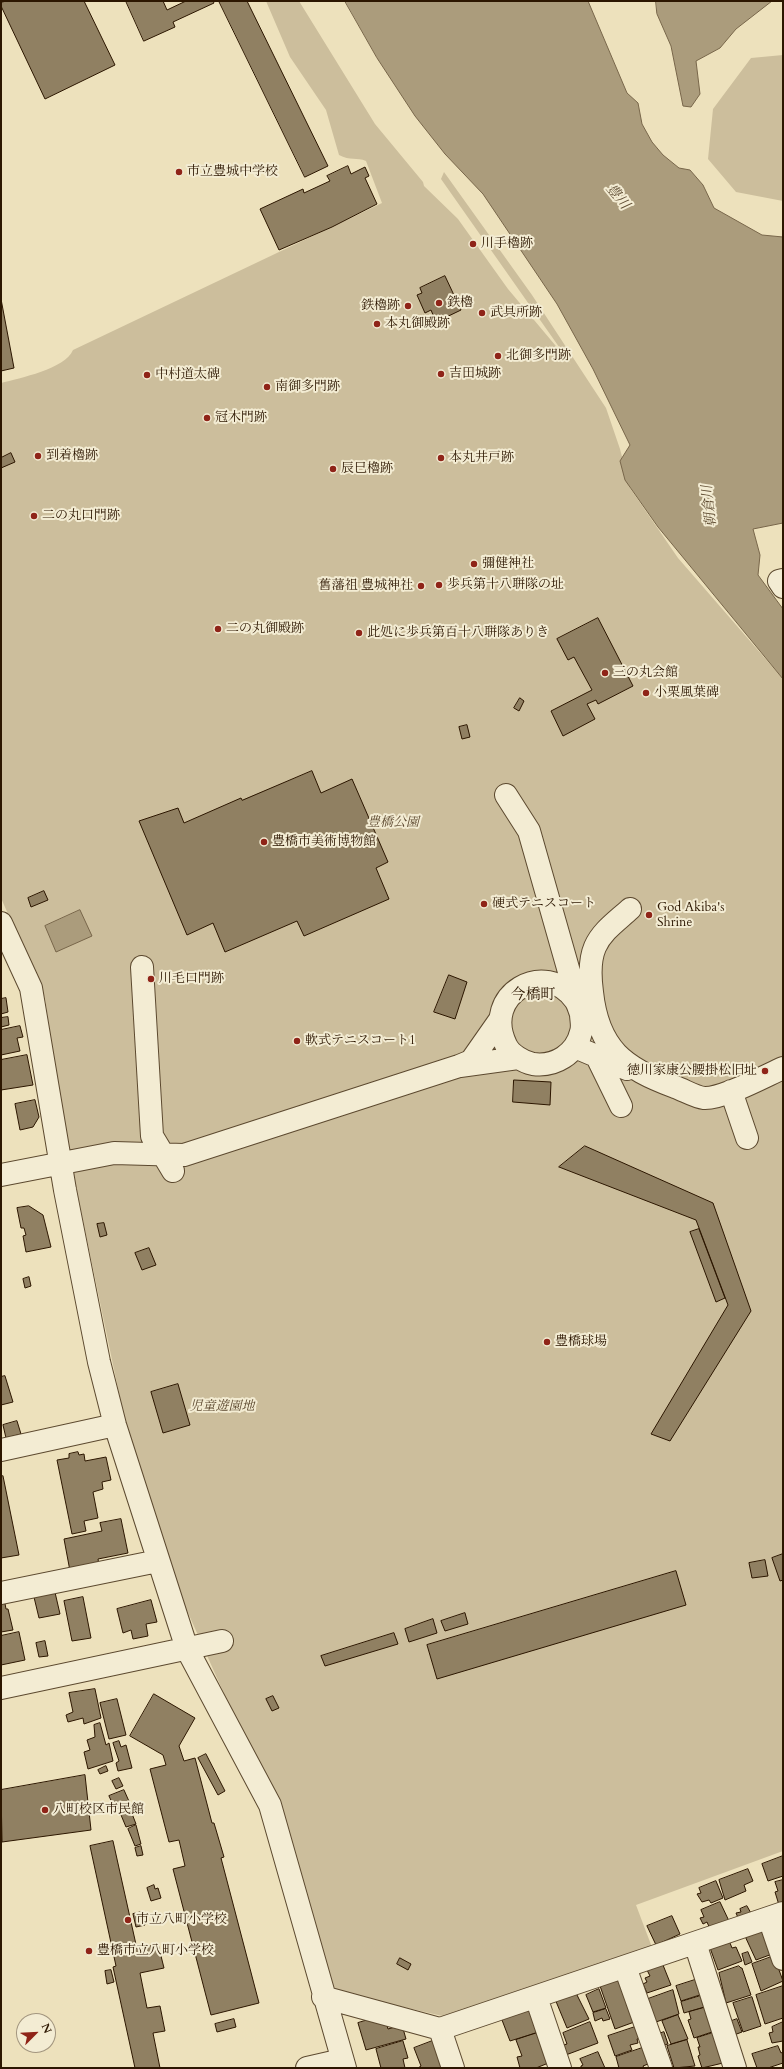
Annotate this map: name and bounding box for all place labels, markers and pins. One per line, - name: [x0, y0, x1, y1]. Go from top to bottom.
- place label: 市立豊城中学校: [187, 164, 278, 180]
- marker: 市立豊城中学校: [174, 167, 184, 177]
- place label: 川手櫓跡: [481, 236, 533, 252]
- marker: 川手櫓跡: [468, 239, 478, 249]
- place label: 鉄櫓: [447, 295, 473, 311]
- place label: 鉄櫓跡: [361, 298, 400, 314]
- marker: 鉄櫓: [434, 298, 444, 308]
- marker: 鉄櫓跡: [403, 301, 413, 311]
- place label: 武具所跡: [490, 305, 542, 321]
- marker: 武具所跡: [477, 308, 487, 318]
- place label: 本丸御殿跡: [385, 316, 450, 332]
- marker: 本丸御殿跡: [372, 319, 382, 329]
- place label: 北御多門跡: [506, 348, 571, 364]
- marker: 北御多門跡: [493, 351, 503, 361]
- place label: 吉田城跡: [449, 366, 501, 382]
- place label: 中村道太碑: [155, 367, 220, 383]
- marker: 吉田城跡: [436, 369, 446, 379]
- marker: 中村道太碑: [142, 370, 152, 380]
- place label: 南御多門跡: [275, 379, 340, 395]
- marker: 南御多門跡: [262, 382, 272, 392]
- place label: 冠木門跡: [215, 410, 267, 426]
- marker: 冠木門跡: [202, 413, 212, 423]
- place label: 到着櫓跡: [46, 448, 98, 464]
- place label: 本丸井戸跡: [449, 450, 514, 466]
- marker: 到着櫓跡: [33, 451, 43, 461]
- marker: 本丸井戸跡: [436, 453, 446, 463]
- place label: 辰巳櫓跡: [341, 461, 393, 477]
- marker: 辰巳櫓跡: [328, 464, 338, 474]
- place label: 二の丸口門跡: [42, 508, 120, 524]
- marker: 二の丸口門跡: [29, 511, 39, 521]
- place label: 彌健神社: [482, 556, 534, 572]
- marker: 彌健神社: [469, 559, 479, 569]
- place label: 歩兵第十八聠隊の址: [447, 577, 564, 593]
- place label: 舊藩祖 豊城神社: [319, 578, 413, 594]
- marker: 歩兵第十八聠隊の址: [434, 580, 444, 590]
- marker: 舊藩祖 豊城神社: [416, 581, 426, 591]
- place label: 二の丸御殿跡: [226, 621, 304, 637]
- marker: 二の丸御殿跡: [213, 624, 223, 634]
- place label: 此処に歩兵第百十八聠隊ありき: [367, 625, 549, 641]
- marker: 此処に歩兵第百十八聠隊ありき: [354, 628, 364, 638]
- place label: 三の丸会館: [613, 665, 678, 681]
- marker: 三の丸会館: [600, 668, 610, 678]
- place label: 小栗風葉碑: [654, 685, 719, 701]
- marker: 小栗風葉碑: [641, 688, 651, 698]
- place label: 豊橋市美術博物館: [272, 834, 376, 850]
- marker: 豊橋市美術博物館: [259, 837, 269, 847]
- place label: 硬式テニスコート: [492, 896, 596, 912]
- marker: 硬式テニスコート: [479, 899, 489, 909]
- place label: God Akiba's Shrine: [657, 900, 724, 931]
- marker: God Akiba's Shrine: [644, 910, 654, 920]
- place label: 川毛口門跡: [159, 971, 224, 987]
- marker: 川毛口門跡: [146, 974, 156, 984]
- place label: 軟式テニスコート1: [305, 1033, 416, 1049]
- marker: 軟式テニスコート1: [292, 1036, 302, 1046]
- place label: 徳川家康公腰掛松旧址: [627, 1063, 757, 1079]
- marker: 徳川家康公腰掛松旧址: [760, 1066, 770, 1076]
- place label: 豊橋球場: [555, 1334, 607, 1350]
- marker: 豊橋球場: [542, 1337, 552, 1347]
- place label: 八町校区市民館: [53, 1802, 144, 1818]
- marker: 八町校区市民館: [40, 1805, 50, 1815]
- place label: 市立八町小学校: [136, 1912, 227, 1928]
- marker: 市立八町小学校: [123, 1915, 133, 1925]
- place label: 豊橋市立八町小学校: [97, 1943, 214, 1959]
- marker: 豊橋市立八町小学校: [84, 1946, 94, 1956]

